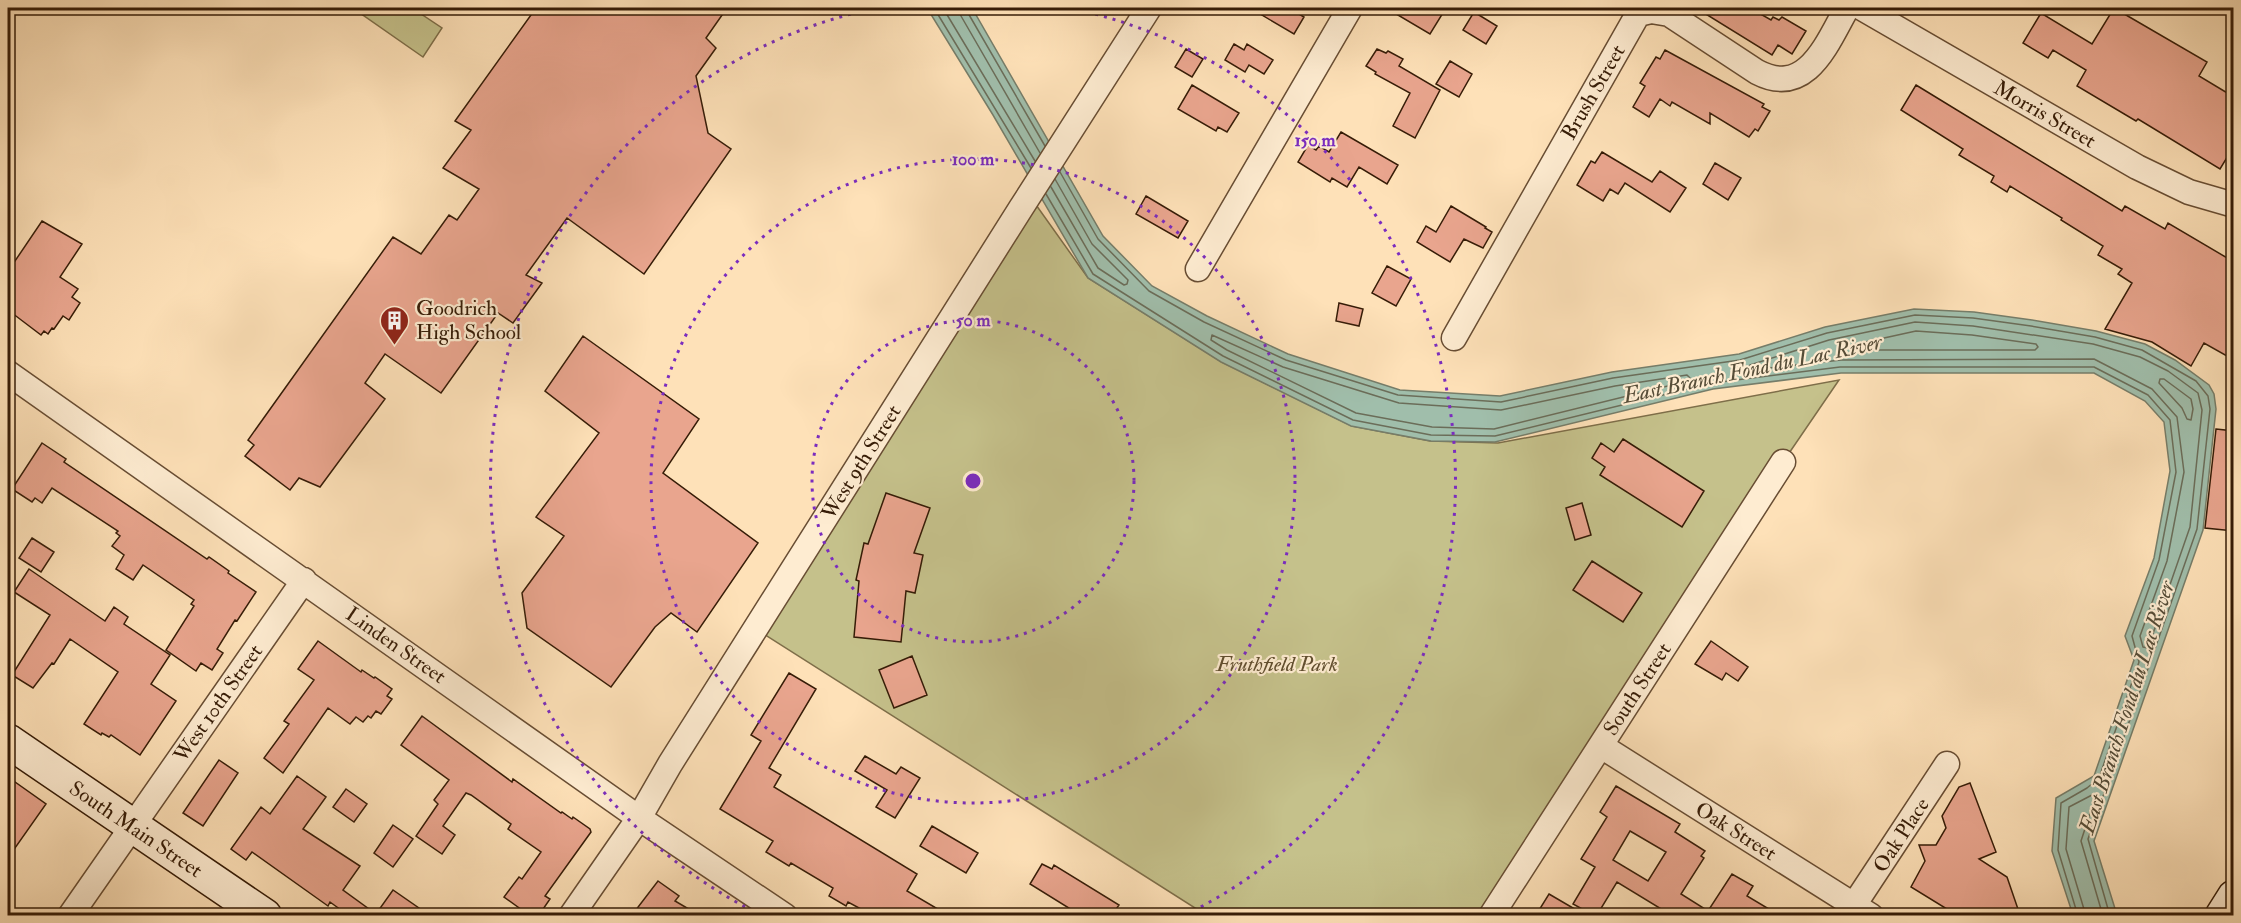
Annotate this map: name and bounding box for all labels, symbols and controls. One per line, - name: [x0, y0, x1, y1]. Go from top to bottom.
- street label: Brush Street: [1555, 40, 1632, 145]
- street label: Morris Street: [1989, 74, 2101, 155]
- text: 150 m: [1294, 129, 1337, 152]
- text: 100 m: [952, 148, 995, 171]
- place label: Goodrich High School: [416, 295, 522, 346]
- building icon: Goodrich High School: [379, 304, 411, 346]
- text: 50 m: [956, 309, 991, 332]
- water label: East Branch Fond du Lac River: [1618, 327, 1886, 411]
- street label: West 9th Street: [815, 400, 907, 526]
- centre of rings: [963, 471, 983, 491]
- water label: East Branch Fond du Lac River: [2072, 576, 2182, 839]
- street label: Linden Street: [340, 601, 451, 690]
- street label: South Street: [1597, 638, 1678, 741]
- street label: West 10th Street: [167, 639, 269, 768]
- park label: Fruthfield Park: [1215, 651, 1338, 678]
- street label: South Main Street: [64, 775, 208, 884]
- street label: Oak Place: [1867, 793, 1936, 878]
- street label: Oak Street: [1690, 796, 1782, 867]

